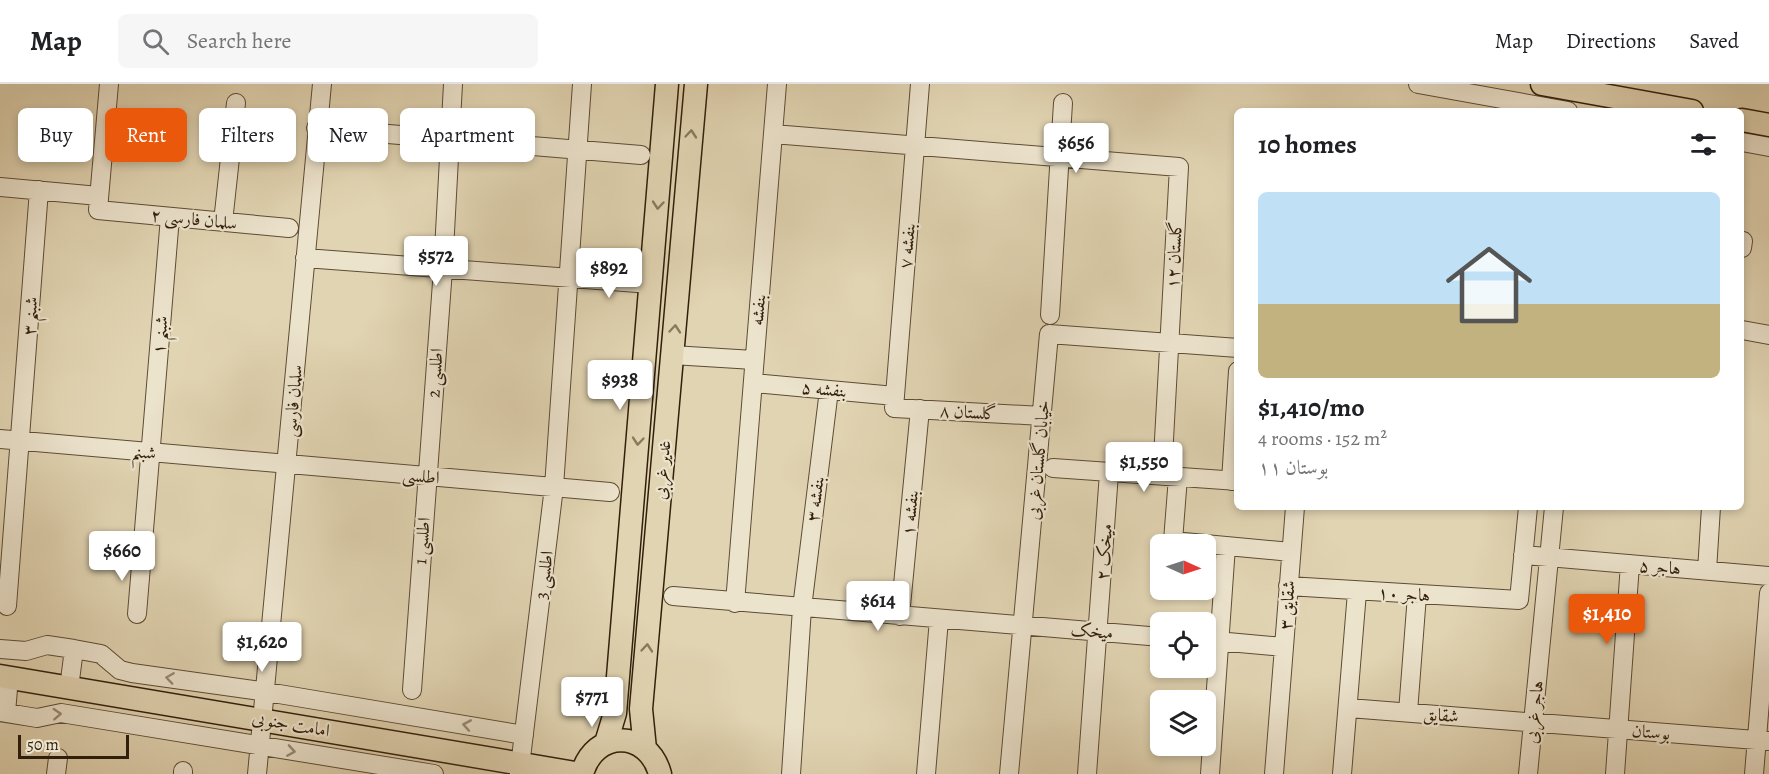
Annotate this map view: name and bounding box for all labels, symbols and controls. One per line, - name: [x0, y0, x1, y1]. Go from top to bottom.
- search box: [118, 14, 538, 68]
- text: Map: [30, 22, 82, 60]
- icon: search: [139, 25, 172, 58]
- text: Search here: [187, 26, 291, 56]
- text: Map: [1495, 27, 1533, 55]
- text: Directions: [1566, 27, 1656, 55]
- text: Saved: [1689, 27, 1739, 55]
- chip: Buy: [18, 108, 93, 162]
- chip: Rent: [105, 108, 187, 162]
- chip: Filters: [199, 108, 296, 162]
- chip: New: [308, 108, 388, 162]
- chip: Apartment: [400, 108, 535, 162]
- pin: $656: [1040, 123, 1112, 174]
- text: 10 homes: [1258, 127, 1357, 162]
- icon: filters: [1687, 128, 1720, 161]
- text: $656: [1058, 129, 1094, 156]
- one-way arrow: [684, 130, 697, 139]
- one-way arrow: [652, 201, 665, 210]
- street label: سلمان فارسی ۲: [150, 203, 238, 236]
- street label: گلستان ۱۲: [1160, 221, 1188, 289]
- street label: بنفشه ۷: [893, 222, 921, 270]
- icon: home: [1435, 231, 1543, 339]
- pin: $572: [400, 236, 472, 287]
- text: $572: [418, 242, 454, 269]
- pin: $892: [573, 248, 645, 299]
- text: $892: [590, 254, 628, 281]
- street label: بنفشه: [745, 293, 771, 327]
- street label: شبنم ۳: [17, 296, 49, 337]
- street label: شبنم ۱: [146, 315, 180, 356]
- one-way arrow: [668, 324, 681, 333]
- street label: اطلسی 2: [421, 347, 450, 399]
- pin: $938: [584, 360, 656, 411]
- street label: سلمان فارسی: [278, 364, 309, 438]
- text: $938: [602, 366, 638, 393]
- street label: بنفشه ۵: [800, 375, 848, 403]
- text: $1,410/mo: [1258, 390, 1365, 425]
- street label: گلستان ۸: [939, 399, 997, 425]
- street label: خیابان گلستان غربی: [1021, 399, 1056, 521]
- text: 4 rooms · 152 m²: [1258, 425, 1387, 452]
- one-way arrow: [632, 437, 645, 446]
- street label: شبنم: [130, 439, 157, 471]
- street label: غدیر غربی: [647, 439, 678, 501]
- pin: $1,550: [1095, 442, 1193, 493]
- text: $1,550: [1120, 448, 1169, 475]
- text: بوستان ۱۱: [1258, 454, 1328, 481]
- street label: اطلسی: [401, 462, 441, 491]
- street label: بنفشه ۳: [800, 475, 830, 523]
- street label: بنفشه ۱: [896, 489, 924, 537]
- street label: اطلسی 1: [408, 516, 437, 566]
- street label: میخک ۲: [1090, 523, 1118, 581]
- pin: $660: [86, 531, 158, 582]
- north arrow: [1150, 534, 1216, 600]
- map controls: [1150, 534, 1216, 756]
- text: $660: [103, 537, 141, 564]
- street label: اطلسی 3: [529, 549, 560, 601]
- street label: هاجر ۵: [1638, 553, 1682, 581]
- street label: شقایق ۳: [1273, 579, 1301, 631]
- pin: $614: [842, 581, 914, 632]
- street label: هاجر ۱۰: [1377, 581, 1431, 607]
- text: $614: [860, 587, 896, 614]
- pin: $1,410: [1558, 594, 1656, 645]
- text: $1,410: [1583, 600, 1631, 627]
- button: locate: [1150, 612, 1216, 678]
- street label: میخک: [1070, 617, 1114, 645]
- pin: $1,620: [213, 622, 311, 673]
- text: $1,620: [237, 628, 287, 655]
- one-way arrow: [640, 644, 653, 653]
- one-way arrow: [166, 673, 175, 685]
- pin: $771: [556, 677, 628, 728]
- street label: هاجر غربی: [1519, 679, 1550, 745]
- text: $771: [575, 683, 609, 710]
- button: layers: [1150, 690, 1216, 756]
- street label: شقایق: [1422, 702, 1460, 728]
- street label: امامت جنوبی: [250, 705, 332, 744]
- one-way arrow: [53, 708, 62, 721]
- street label: بوستان: [1631, 718, 1671, 746]
- one-way arrow: [462, 719, 472, 732]
- scale bar: [18, 732, 129, 760]
- text: 50 m: [27, 734, 59, 756]
- one-way arrow: [287, 744, 296, 756]

